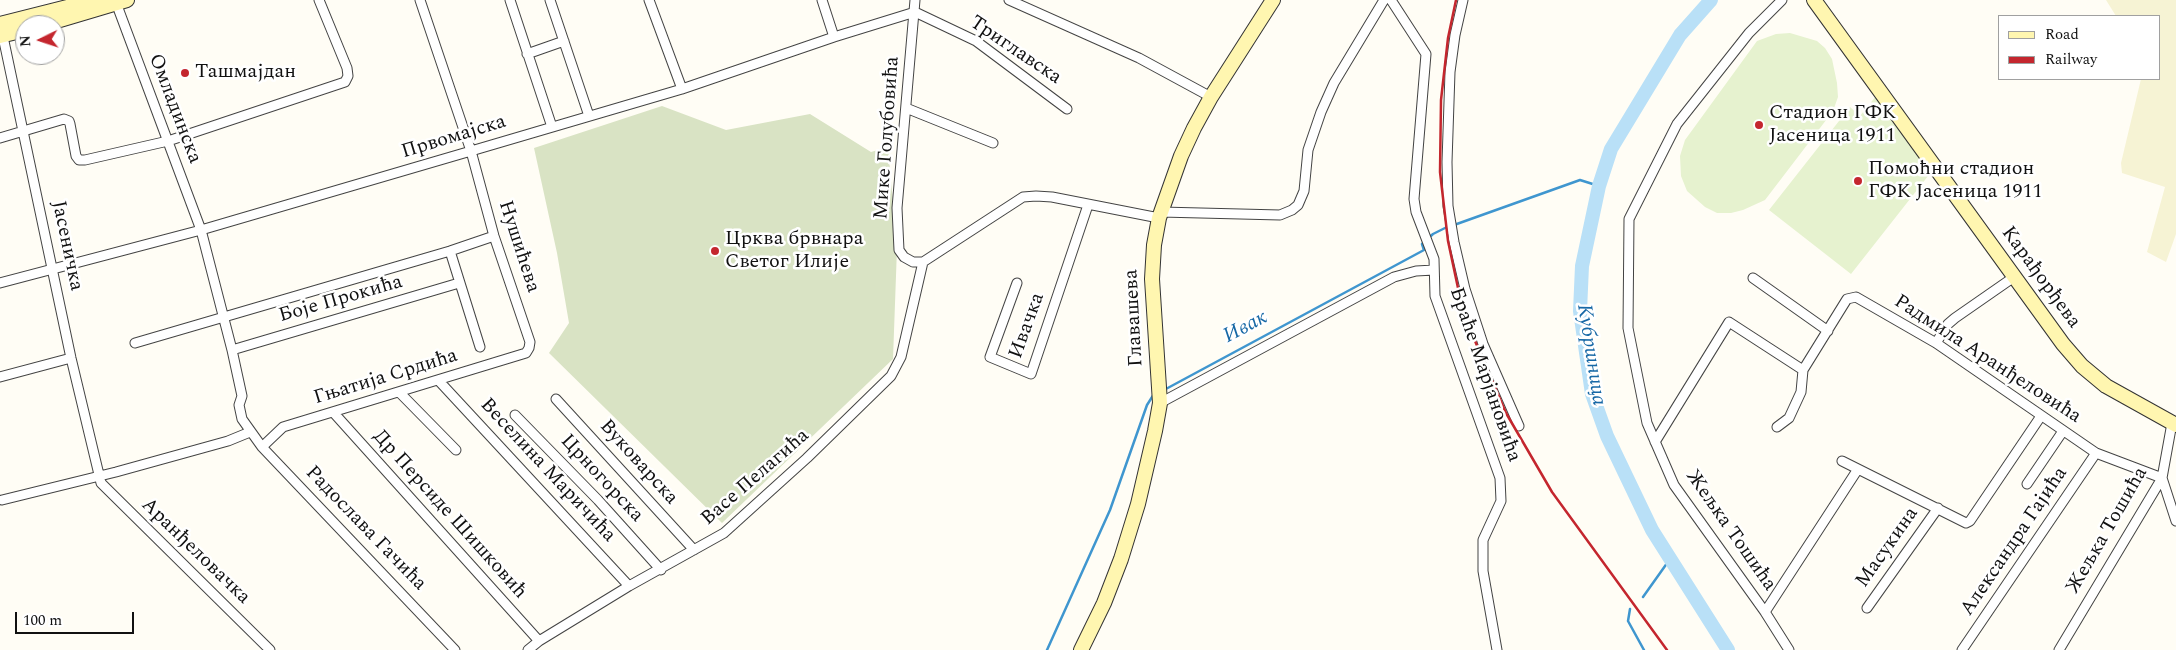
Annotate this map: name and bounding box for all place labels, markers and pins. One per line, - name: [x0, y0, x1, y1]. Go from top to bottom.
- place label: Ташмајдан: [195, 61, 296, 85]
- marker: Ташмајдан: [179, 67, 191, 79]
- place label: Стадион ГФК Јасеница 1911: [1769, 102, 1896, 149]
- marker: Стадион ГФК Јасеница 1911: [1753, 119, 1765, 131]
- place label: Помоћни стадион ГФК Јасеница 1911: [1868, 158, 2042, 205]
- marker: Помоћни стадион ГФК Јасеница 1911: [1852, 175, 1864, 187]
- place label: Црква брвнара Светог Илије: [725, 228, 864, 275]
- marker: Црква брвнара Светог Илије: [709, 245, 721, 257]

